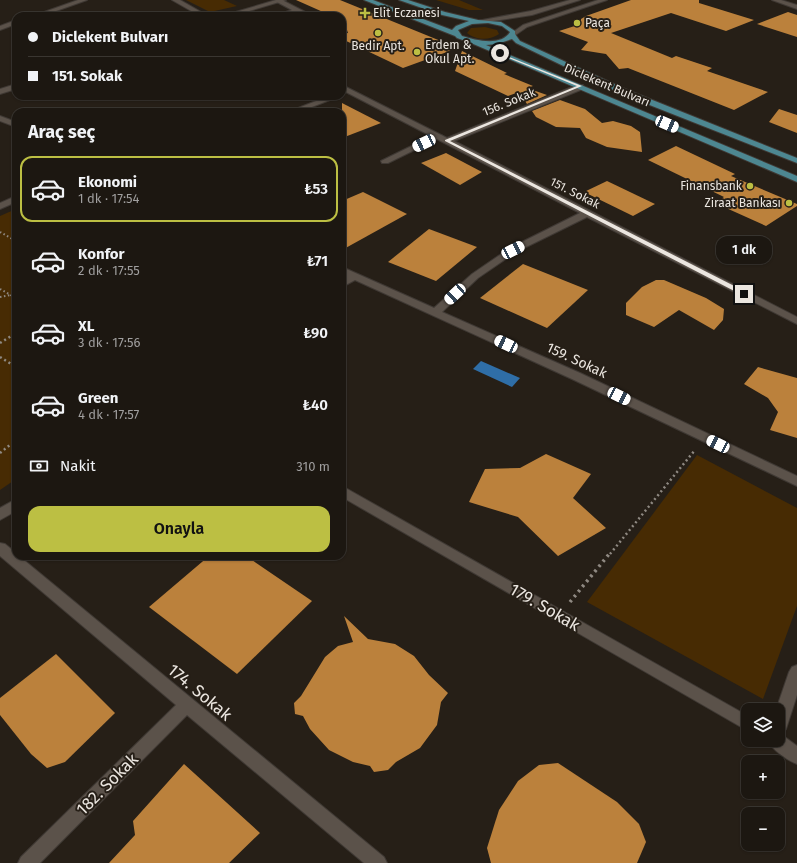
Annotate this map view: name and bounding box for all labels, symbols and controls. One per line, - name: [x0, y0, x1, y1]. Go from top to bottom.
- place label: Elit Eczanesi: [373, 6, 440, 20]
- marker: Elit Eczanesi: [360, 8, 370, 18]
- place label: Paça: [585, 16, 610, 30]
- marker: Paça: [572, 18, 582, 28]
- text: Diclekent Bulvarı: [52, 28, 168, 46]
- marker: Bedir Apt.: [373, 28, 383, 38]
- place label: Erdem & Okul Apt.: [425, 38, 474, 66]
- place label: Bedir Apt.: [351, 39, 405, 53]
- route start: [491, 44, 509, 62]
- marker: Erdem & Okul Apt.: [412, 47, 422, 57]
- street label: Diclekent Bulvarı: [562, 61, 652, 109]
- text: 151. Sokak: [52, 67, 122, 85]
- street label: 156. Sokak: [480, 85, 538, 119]
- car: [654, 114, 680, 134]
- text: Araç seç: [28, 121, 95, 143]
- car: [411, 132, 437, 154]
- icon: car: [30, 171, 66, 207]
- text: Ekonomi: [78, 173, 137, 191]
- street label: 151. Sokak: [548, 174, 603, 212]
- place label: Finansbank: [680, 179, 743, 193]
- text: ₺53: [304, 180, 328, 198]
- marker: Finansbank: [745, 181, 755, 191]
- text: 1 dk · 17:54: [78, 191, 140, 206]
- place label: Ziraat Bankası: [704, 196, 781, 210]
- marker: Ziraat Bankası: [784, 198, 794, 208]
- callout: 1 dk: [716, 236, 772, 264]
- car: [500, 239, 526, 261]
- text: 1 dk: [732, 242, 756, 257]
- icon: car: [30, 243, 66, 279]
- text: Konfor: [78, 245, 125, 263]
- text: ₺71: [307, 252, 328, 270]
- text: 2 dk · 17:55: [78, 263, 140, 278]
- car: [442, 281, 468, 307]
- route end: [735, 285, 753, 303]
- icon: car: [30, 315, 66, 351]
- text: XL: [78, 317, 94, 335]
- text: ₺90: [303, 324, 328, 342]
- car: [493, 333, 519, 355]
- text: 3 dk · 17:56: [78, 335, 140, 350]
- street label: 159. Sokak: [544, 339, 611, 382]
- car: [606, 385, 632, 407]
- icon: car: [30, 387, 66, 423]
- text: Green: [78, 389, 118, 407]
- text: ₺40: [303, 396, 328, 414]
- text: 4 dk · 17:57: [78, 407, 139, 422]
- car: [705, 433, 731, 455]
- icon: cash: [28, 455, 50, 477]
- text: Nakit: [60, 457, 96, 475]
- text: 310 m: [296, 459, 330, 474]
- button: Onayla: [28, 506, 330, 552]
- street label: 179. Sokak: [506, 579, 584, 636]
- street label: 174. Sokak: [163, 659, 236, 726]
- map controls: [741, 703, 785, 851]
- button: layers: [741, 703, 785, 747]
- street label: 182. Sokak: [72, 749, 143, 820]
- button: +: [741, 755, 785, 799]
- button: −: [741, 807, 785, 851]

